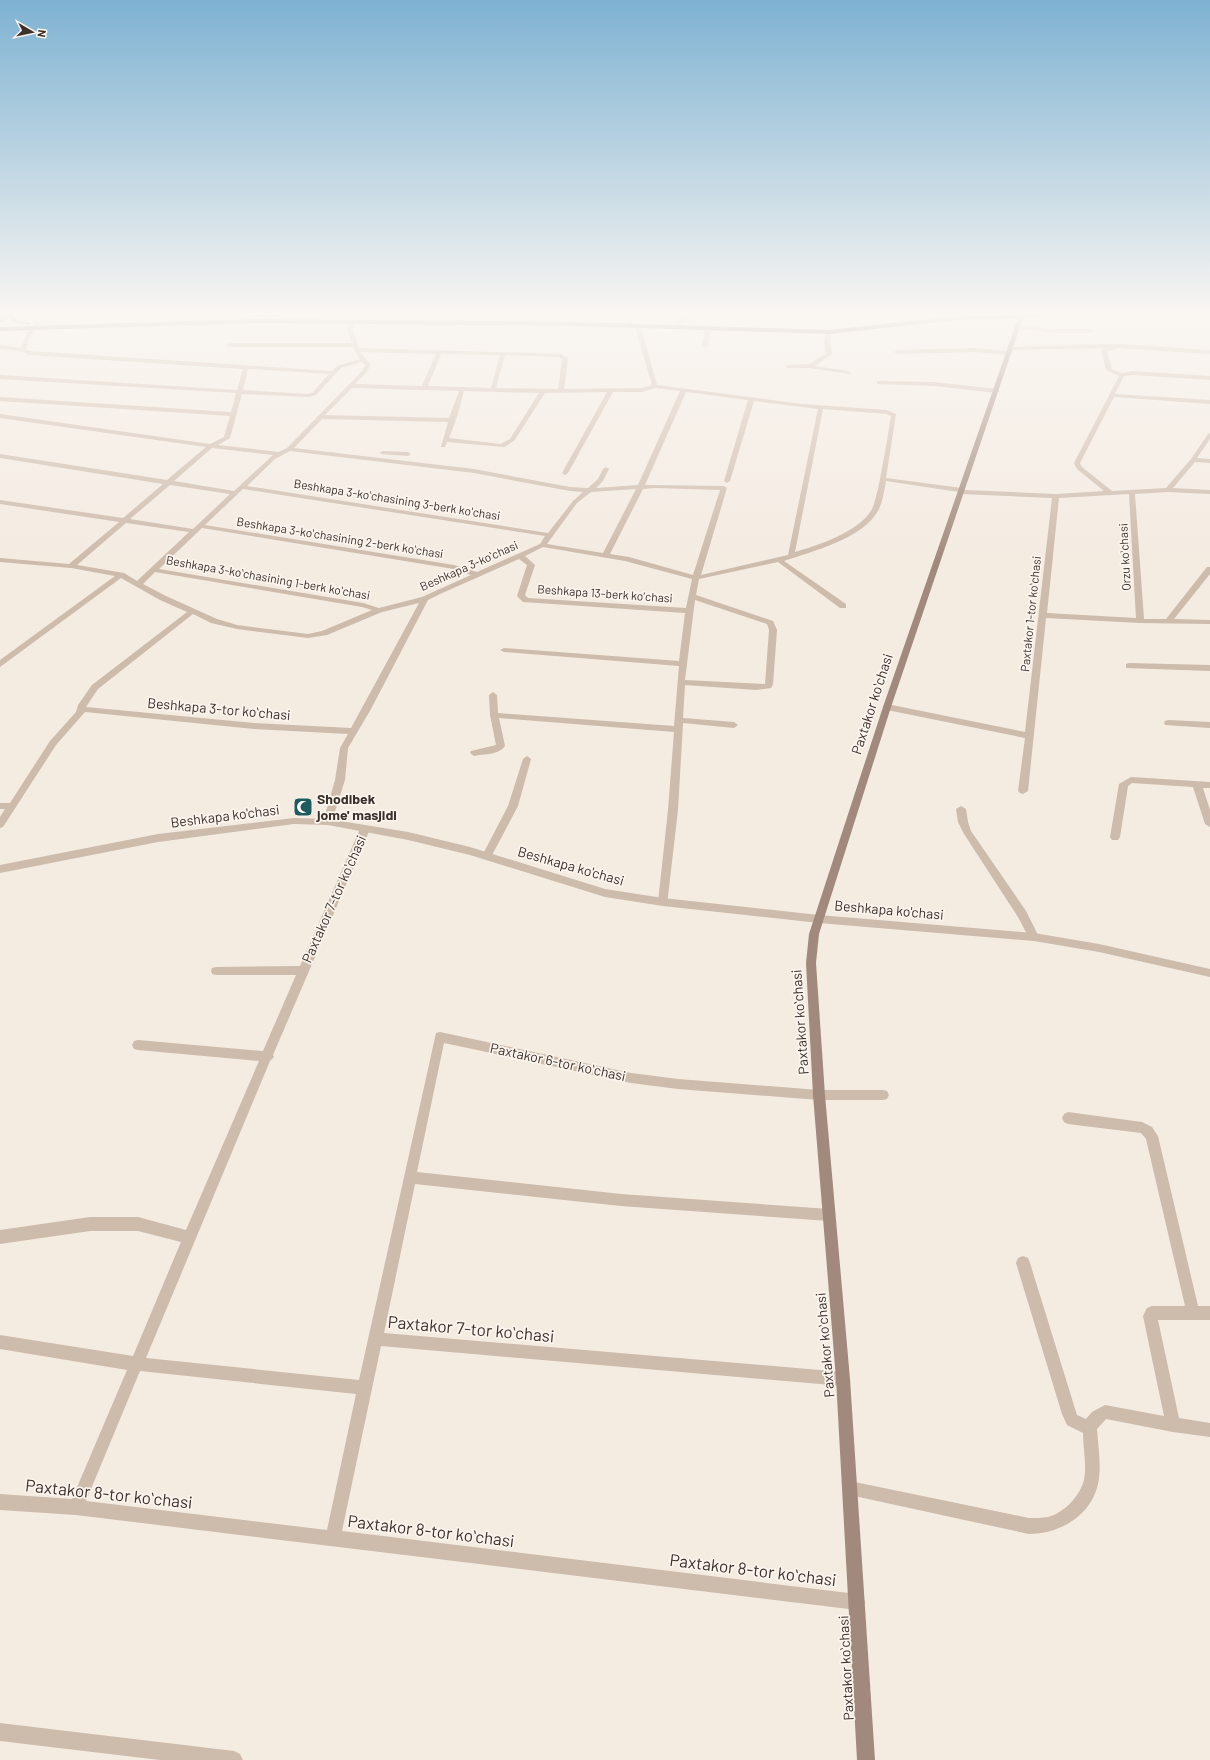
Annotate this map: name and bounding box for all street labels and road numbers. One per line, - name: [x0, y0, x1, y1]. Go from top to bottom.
- street label: Beshkapa 3-koʻchasining 3-berk koʻchasi: [293, 476, 501, 522]
- street label: Beshkapa 3-koʻchasining 2-berk koʻchasi: [236, 514, 445, 560]
- street label: Orzu koʻchasi: [1115, 523, 1133, 591]
- street label: Beshkapa 3-koʻchasi: [417, 537, 520, 593]
- street label: Beshkapa 3-koʻchasining 1-berk koʻchasi: [165, 552, 371, 602]
- street label: Paxtakor 1-tor koʻchasi: [1017, 555, 1043, 673]
- street label: Beshkapa 13-berk koʼchasi: [537, 581, 673, 605]
- street label: Paxtakor koʻchasi: [847, 651, 896, 757]
- street label: Beshkapa 3-tor koʻchasi: [147, 694, 291, 723]
- street label: Beshkapa ko'chasi: [169, 800, 280, 831]
- street label: Paxtakor 7-tor koʻchasi: [298, 832, 369, 965]
- street label: Beshkapa ko'chasi: [516, 842, 626, 889]
- street label: Beshkapa ko'chasi: [834, 896, 944, 923]
- street label: Paxtakor koʻchasi: [787, 969, 812, 1075]
- street label: Paxtakor 6-tor koʻchasi: [489, 1039, 628, 1084]
- street label: Paxtakor koʻchasi: [811, 1292, 838, 1398]
- street label: Paxtakor 7-tor koʻchasi: [387, 1311, 555, 1345]
- street label: Paxtakor 8-tor koʻchasi: [25, 1474, 194, 1512]
- street label: Paxtakor 8-tor koʻchasi: [347, 1510, 516, 1550]
- street label: Paxtakor 8-tor koʻchasi: [669, 1549, 838, 1589]
- street label: Paxtakor koʻchasi: [834, 1615, 857, 1721]

